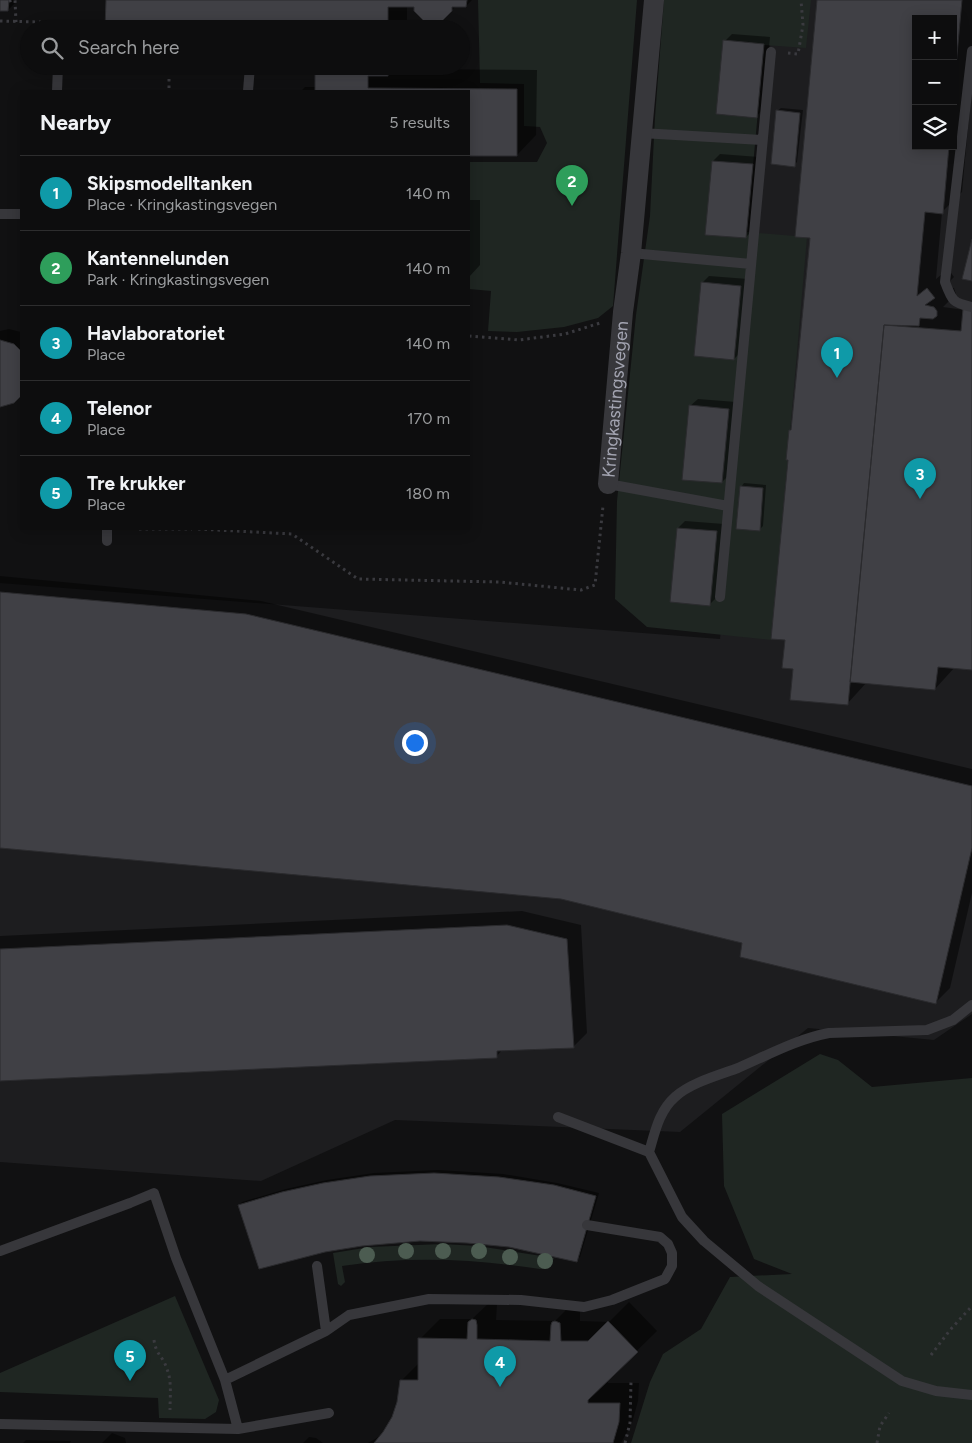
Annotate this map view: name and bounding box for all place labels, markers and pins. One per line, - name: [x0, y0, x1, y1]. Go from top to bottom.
- pin: 2: [556, 165, 588, 206]
- pin: 1: [821, 337, 853, 378]
- pin: 3: [904, 458, 936, 499]
- pin: 5: [114, 1340, 146, 1381]
- pin: 4: [484, 1346, 516, 1387]

